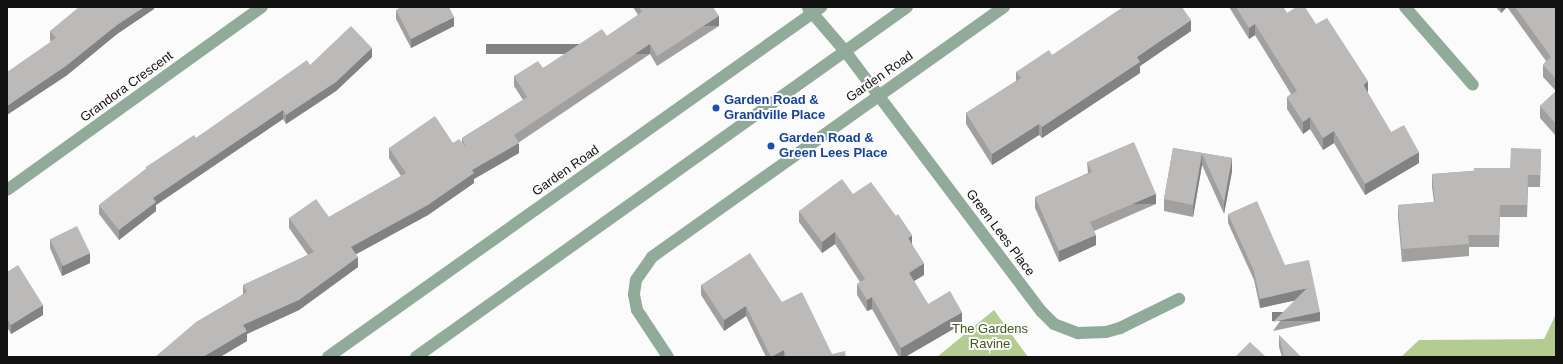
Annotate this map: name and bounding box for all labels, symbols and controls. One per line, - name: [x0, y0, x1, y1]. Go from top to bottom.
- street label: Grandora Crescent: [78, 48, 176, 126]
- street label: Garden Road: [844, 48, 916, 106]
- place label: Garden Road & Grandville Place: [724, 93, 825, 124]
- marker: Garden Road & Grandville Place: [711, 103, 721, 113]
- place label: Garden Road & Green Lees Place: [779, 131, 887, 162]
- marker: Garden Road & Green Lees Place: [766, 141, 776, 151]
- street label: Garden Road: [530, 142, 602, 200]
- street label: Green Lees Place: [962, 187, 1038, 279]
- park label: The Gardens Ravine: [952, 322, 1028, 353]

